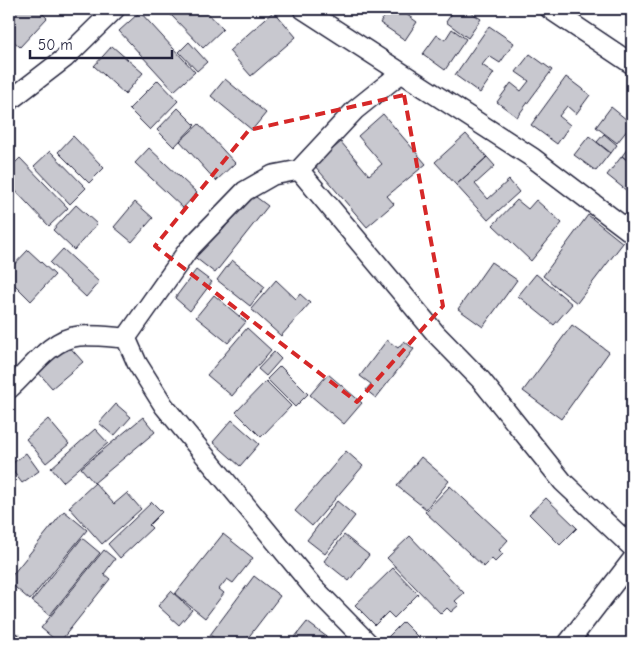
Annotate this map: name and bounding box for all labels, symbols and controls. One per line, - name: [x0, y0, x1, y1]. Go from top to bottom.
- scale bar: [30, 28, 172, 60]
- text: 50 m: [38, 36, 73, 54]

